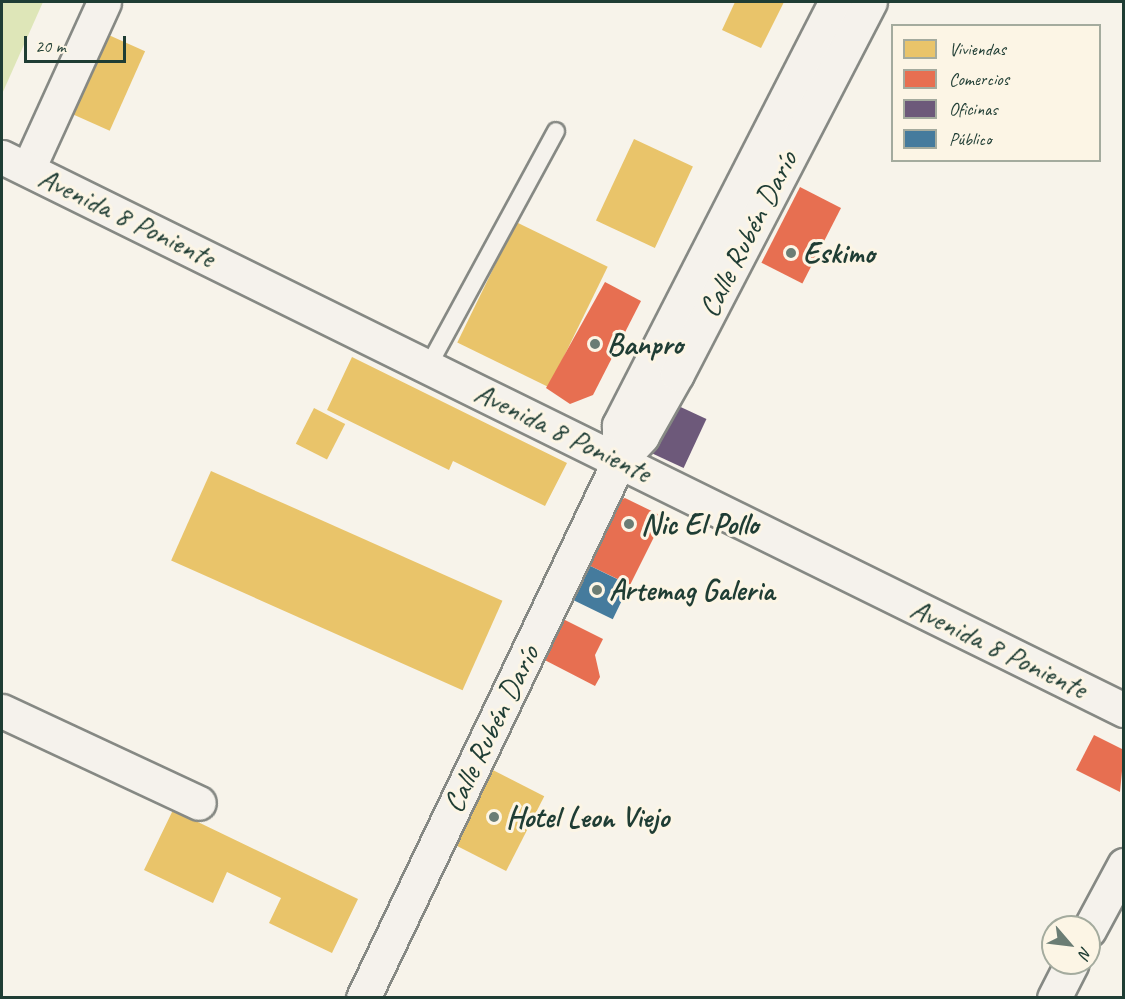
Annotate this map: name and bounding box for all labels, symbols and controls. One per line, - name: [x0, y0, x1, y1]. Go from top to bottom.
- scale bar: [27, 24, 129, 62]
- legend: [891, 24, 1101, 162]
- text: 20 m: [35, 35, 66, 57]
- text: Viviendas: [949, 38, 1006, 60]
- text: Comercios: [949, 68, 1009, 90]
- text: Oficinas: [949, 98, 997, 120]
- text: Público: [949, 128, 991, 150]
- street label: Calle Rubén Darío: [691, 145, 805, 323]
- street label: Avenida 8 Poniente: [33, 159, 221, 275]
- place label: Eskimo: [803, 235, 875, 271]
- marker: Eskimo: [784, 246, 798, 260]
- place label: Banpro: [607, 326, 683, 362]
- marker: Banpro: [588, 337, 602, 351]
- street label: Avenida 8 Poniente: [469, 374, 657, 490]
- place label: Nic El Pollo: [641, 506, 758, 542]
- marker: Nic El Pollo: [622, 517, 636, 531]
- place label: Artemag Galeria: [609, 572, 776, 608]
- marker: Artemag Galeria: [590, 583, 604, 597]
- street label: Avenida 8 Poniente: [905, 590, 1093, 706]
- street label: Calle Rubén Darío: [435, 640, 547, 818]
- place label: Hotel Leon Viejo: [506, 799, 669, 835]
- marker: Hotel Leon Viejo: [487, 810, 501, 824]
- north arrow: [1041, 915, 1101, 975]
- text: N: [1074, 943, 1096, 962]

